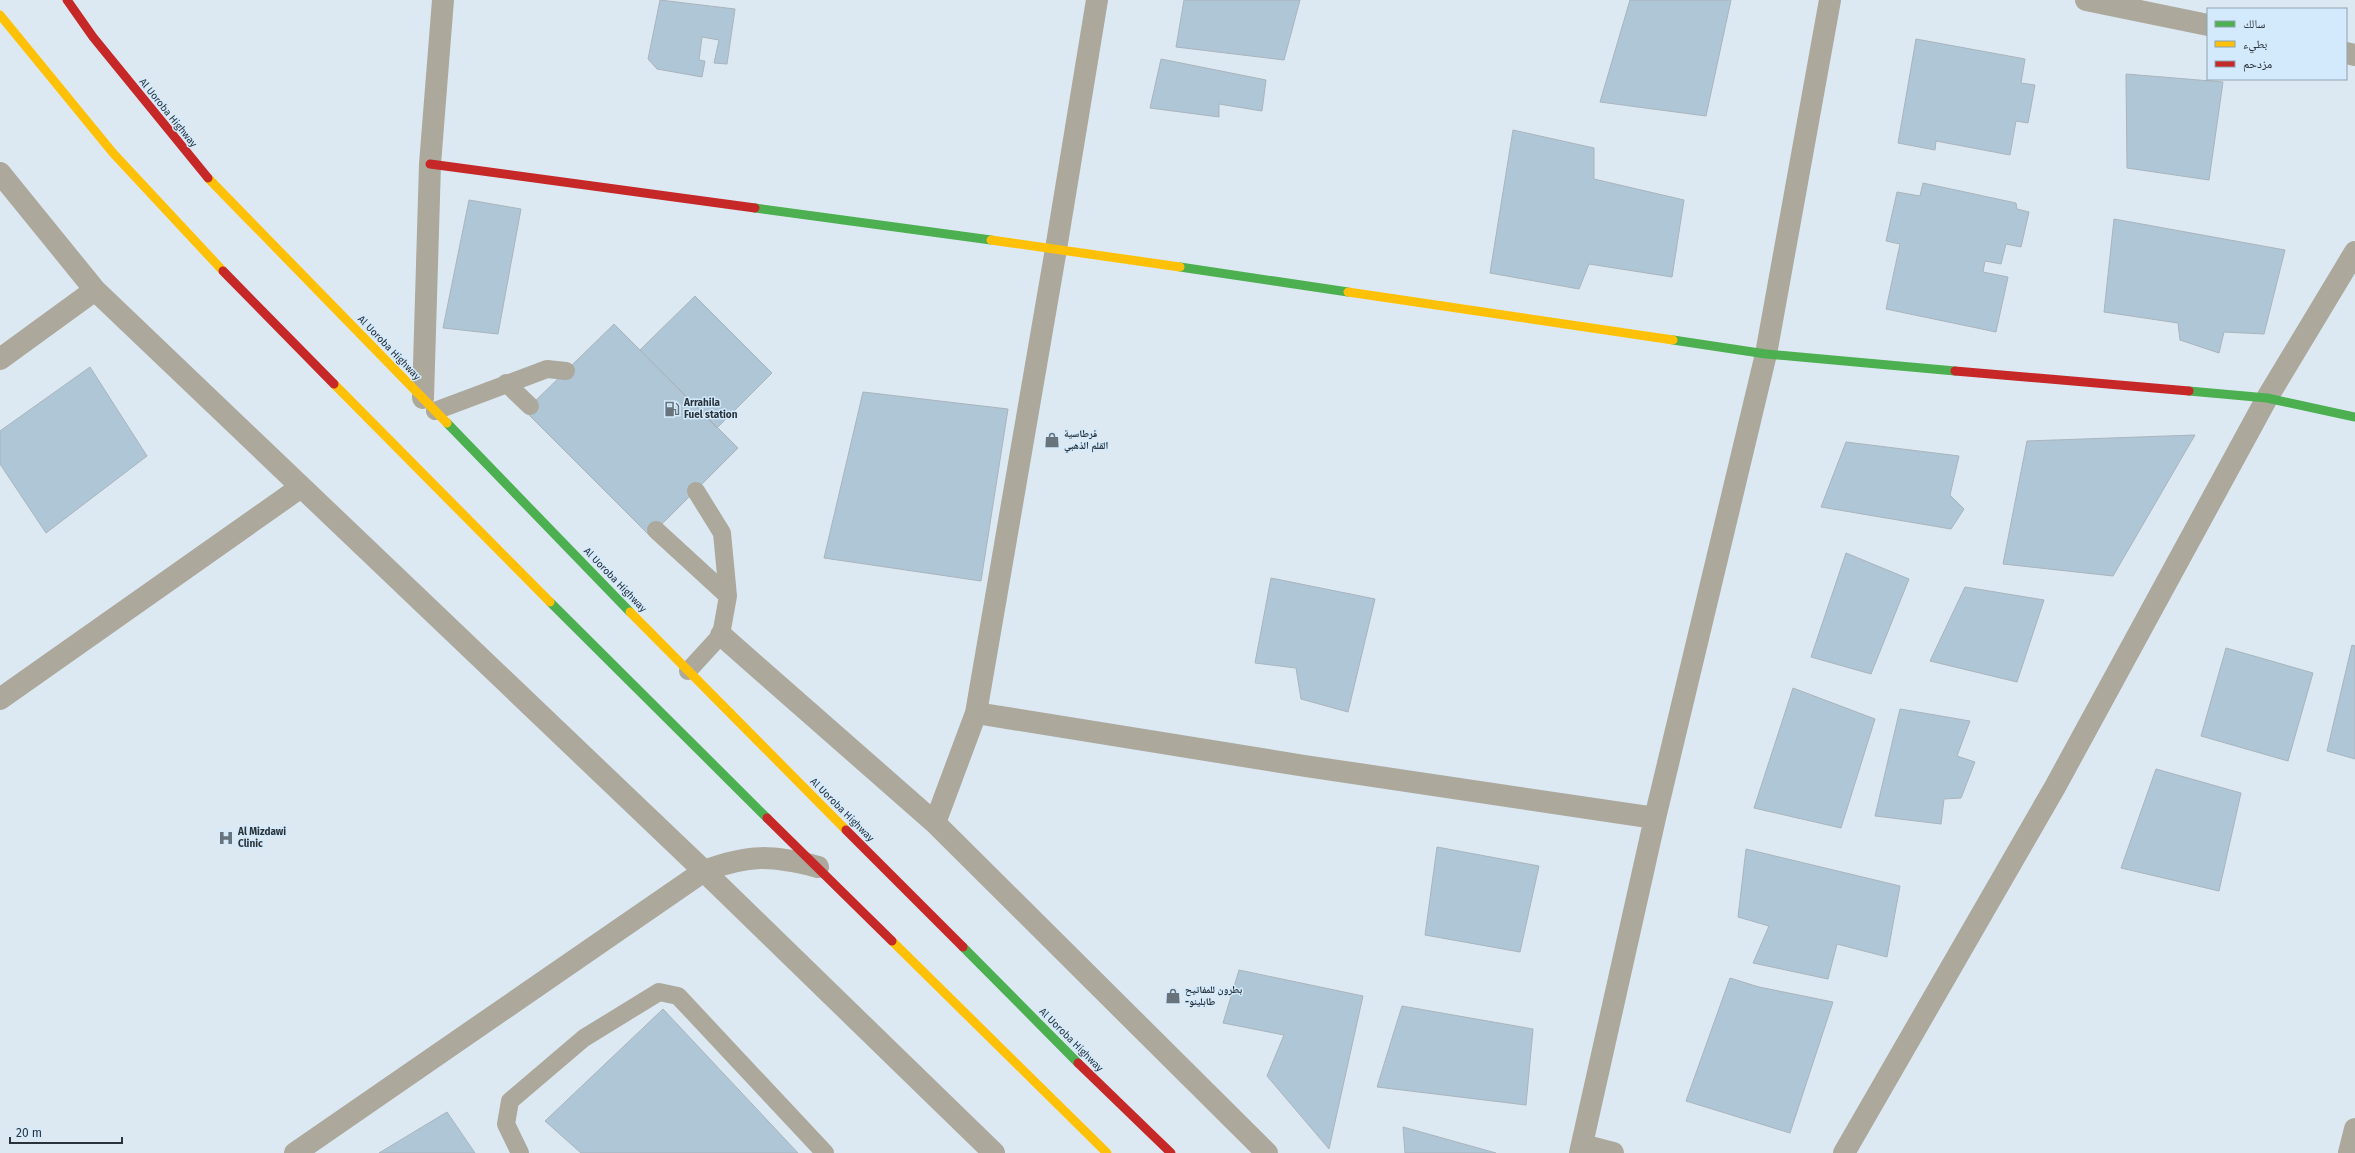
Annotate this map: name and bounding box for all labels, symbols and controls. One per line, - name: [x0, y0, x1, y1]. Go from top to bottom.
- legend: [2207, 8, 2347, 80]
- text: سالك: [2243, 17, 2265, 31]
- text: بطيء: [2243, 37, 2267, 54]
- text: مزدحم: [2243, 57, 2272, 72]
- street label: Al Uoroba Highway: [137, 76, 199, 150]
- street label: Al Uoroba Highway: [355, 313, 423, 383]
- place label: Arrahila Fuel station: [683, 397, 738, 421]
- fuel station icon: Arrahila Fuel station: [663, 400, 681, 418]
- place label: قرطاسية القلم الذهبي: [1064, 428, 1109, 453]
- shop icon: قرطاسية القلم الذهبي: [1043, 431, 1061, 449]
- street label: Al Uoroba Highway: [581, 545, 649, 615]
- street label: Al Uoroba Highway: [808, 776, 876, 844]
- place label: Al Mizdawi Clinic: [237, 826, 286, 850]
- hospital icon: Al Mizdawi Clinic: [217, 829, 235, 847]
- place label: بطرون للمفاتيح -طابلينو: [1185, 984, 1242, 1008]
- shop icon: بطرون للمفاتيح -طابلينو: [1164, 987, 1182, 1005]
- street label: Al Uoroba Highway: [1037, 1006, 1105, 1074]
- scale bar: [10, 1119, 122, 1145]
- text: 20 m: [16, 1126, 42, 1140]

